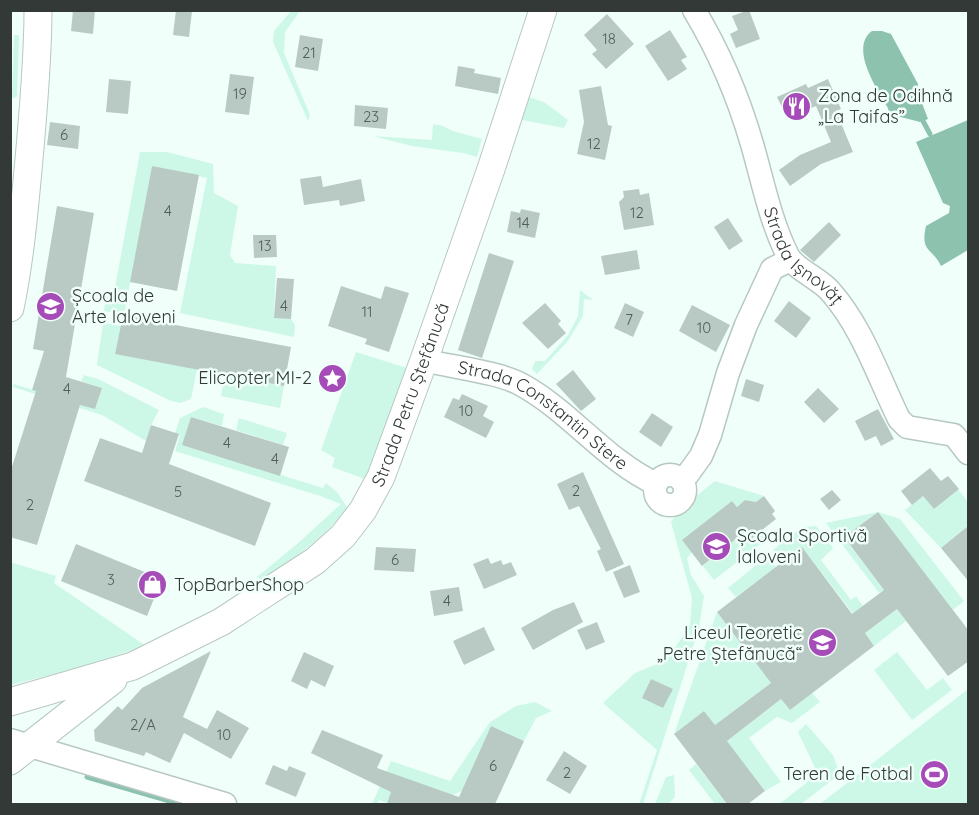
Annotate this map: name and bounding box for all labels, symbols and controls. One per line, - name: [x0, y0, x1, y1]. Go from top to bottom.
- house number: 18: [602, 29, 616, 48]
- house number: 21: [302, 43, 316, 62]
- house number: 19: [233, 84, 247, 103]
- place label: Zona de Odihnă „La Taifas”: [818, 84, 953, 128]
- restaurant icon: Zona de Odihnă „La Taifas”: [781, 90, 813, 122]
- house number: 23: [363, 107, 379, 126]
- house number: 6: [60, 125, 68, 144]
- house number: 12: [587, 134, 601, 153]
- house number: 4: [164, 201, 172, 220]
- house number: 12: [630, 203, 644, 222]
- street label: Strada Ișnovăț: [759, 204, 849, 309]
- house number: 14: [516, 213, 530, 232]
- house number: 13: [258, 236, 272, 255]
- place label: Școala de Arte Ialoveni: [72, 284, 176, 328]
- school or university icon: Școala de Arte Ialoveni: [35, 290, 67, 322]
- house number: 4: [280, 296, 288, 315]
- street label: Strada Petru Ștefănucă: [366, 299, 454, 491]
- house number: 11: [361, 302, 373, 321]
- house number: 7: [625, 310, 633, 329]
- house number: 10: [697, 318, 711, 337]
- street label: Strada Constantin Stere: [456, 355, 633, 475]
- place icon: Elicopter MI-2: [317, 362, 349, 394]
- place label: Elicopter MI-2: [198, 366, 312, 389]
- house number: 4: [63, 379, 71, 398]
- house number: 10: [459, 401, 473, 420]
- house number: 4: [223, 433, 231, 452]
- house number: 4: [271, 449, 279, 468]
- house number: 2: [572, 481, 580, 500]
- house number: 5: [174, 482, 182, 501]
- house number: 2: [26, 495, 34, 514]
- place label: Școala Sportivă Ialoveni: [737, 524, 867, 568]
- school or university icon: Școala Sportivă Ialoveni: [700, 530, 732, 562]
- house number: 6: [391, 550, 399, 569]
- shop icon: TopBarberShop: [137, 569, 169, 601]
- house number: 3: [107, 570, 115, 589]
- place label: TopBarberShop: [174, 573, 304, 596]
- house number: 4: [443, 591, 451, 610]
- place label: Liceul Teoretic „Petre Ștefănucă“: [657, 621, 802, 665]
- school or university icon: Liceul Teoretic „Petre Ștefănucă“: [807, 627, 839, 659]
- house number: 2/A: [130, 715, 156, 734]
- house number: 10: [217, 725, 231, 744]
- house number: 6: [489, 756, 497, 775]
- sports icon: Teren de Fotbal: [918, 758, 950, 790]
- place label: Teren de Fotbal: [783, 762, 913, 785]
- house number: 2: [563, 763, 571, 782]

